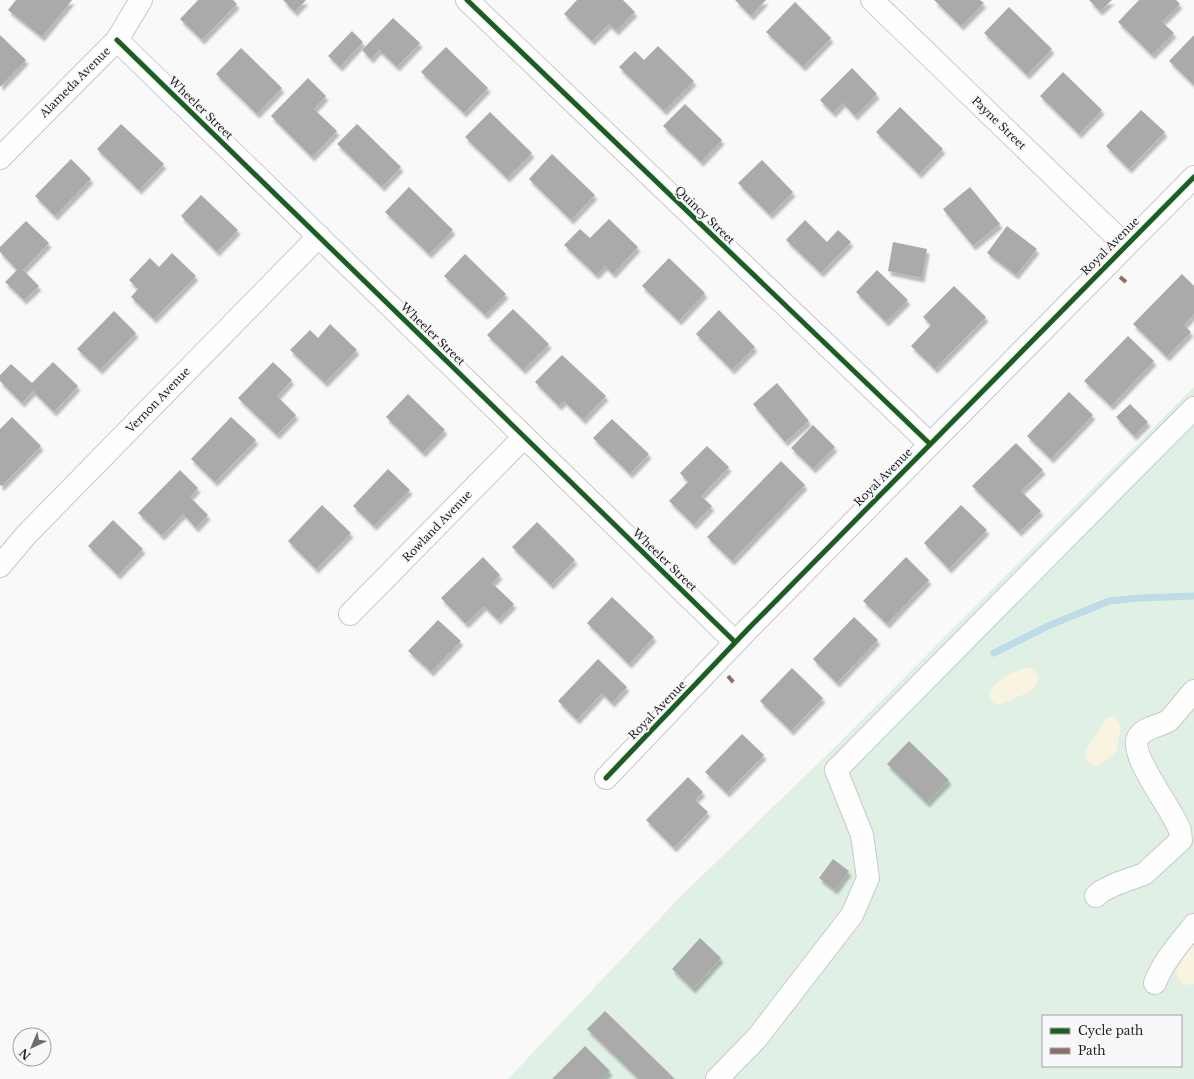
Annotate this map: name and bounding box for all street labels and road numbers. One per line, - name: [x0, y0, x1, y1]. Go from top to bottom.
- street label: Alameda Avenue: [36, 44, 113, 121]
- street label: Wheeler Street: [165, 73, 237, 143]
- street label: Payne Street: [969, 93, 1030, 153]
- street label: Quincy Street: [672, 183, 739, 248]
- street label: Royal Avenue: [1078, 214, 1142, 278]
- street label: Wheeler Street: [397, 299, 469, 369]
- street label: Vernon Avenue: [122, 364, 193, 437]
- street label: Royal Avenue: [851, 445, 915, 509]
- street label: Rowland Avenue: [399, 487, 475, 565]
- street label: Wheeler Street: [629, 525, 701, 595]
- street label: Royal Avenue: [625, 678, 689, 742]

